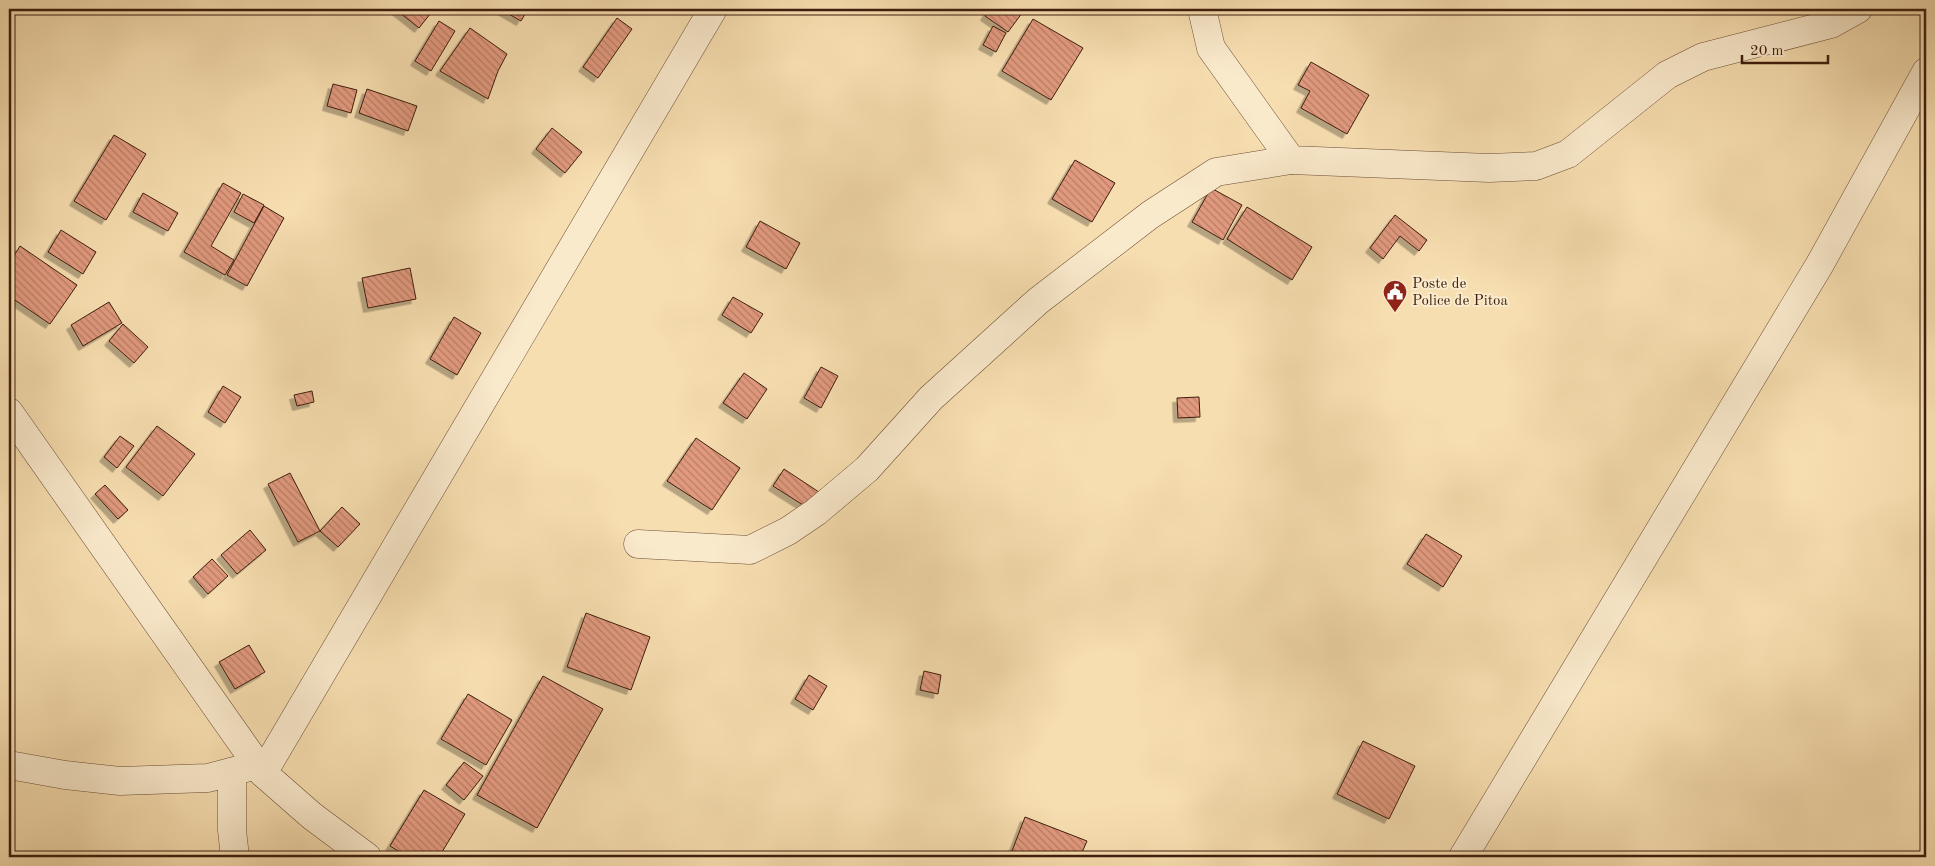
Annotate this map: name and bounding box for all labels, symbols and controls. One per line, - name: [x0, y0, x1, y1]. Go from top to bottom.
- scale bar: [1742, 32, 1829, 64]
- text: 20 m: [1750, 44, 1784, 59]
- place label: Poste de Police de Pitoa: [1412, 277, 1508, 309]
- public building icon: Poste de Police de Pitoa: [1382, 279, 1408, 313]

